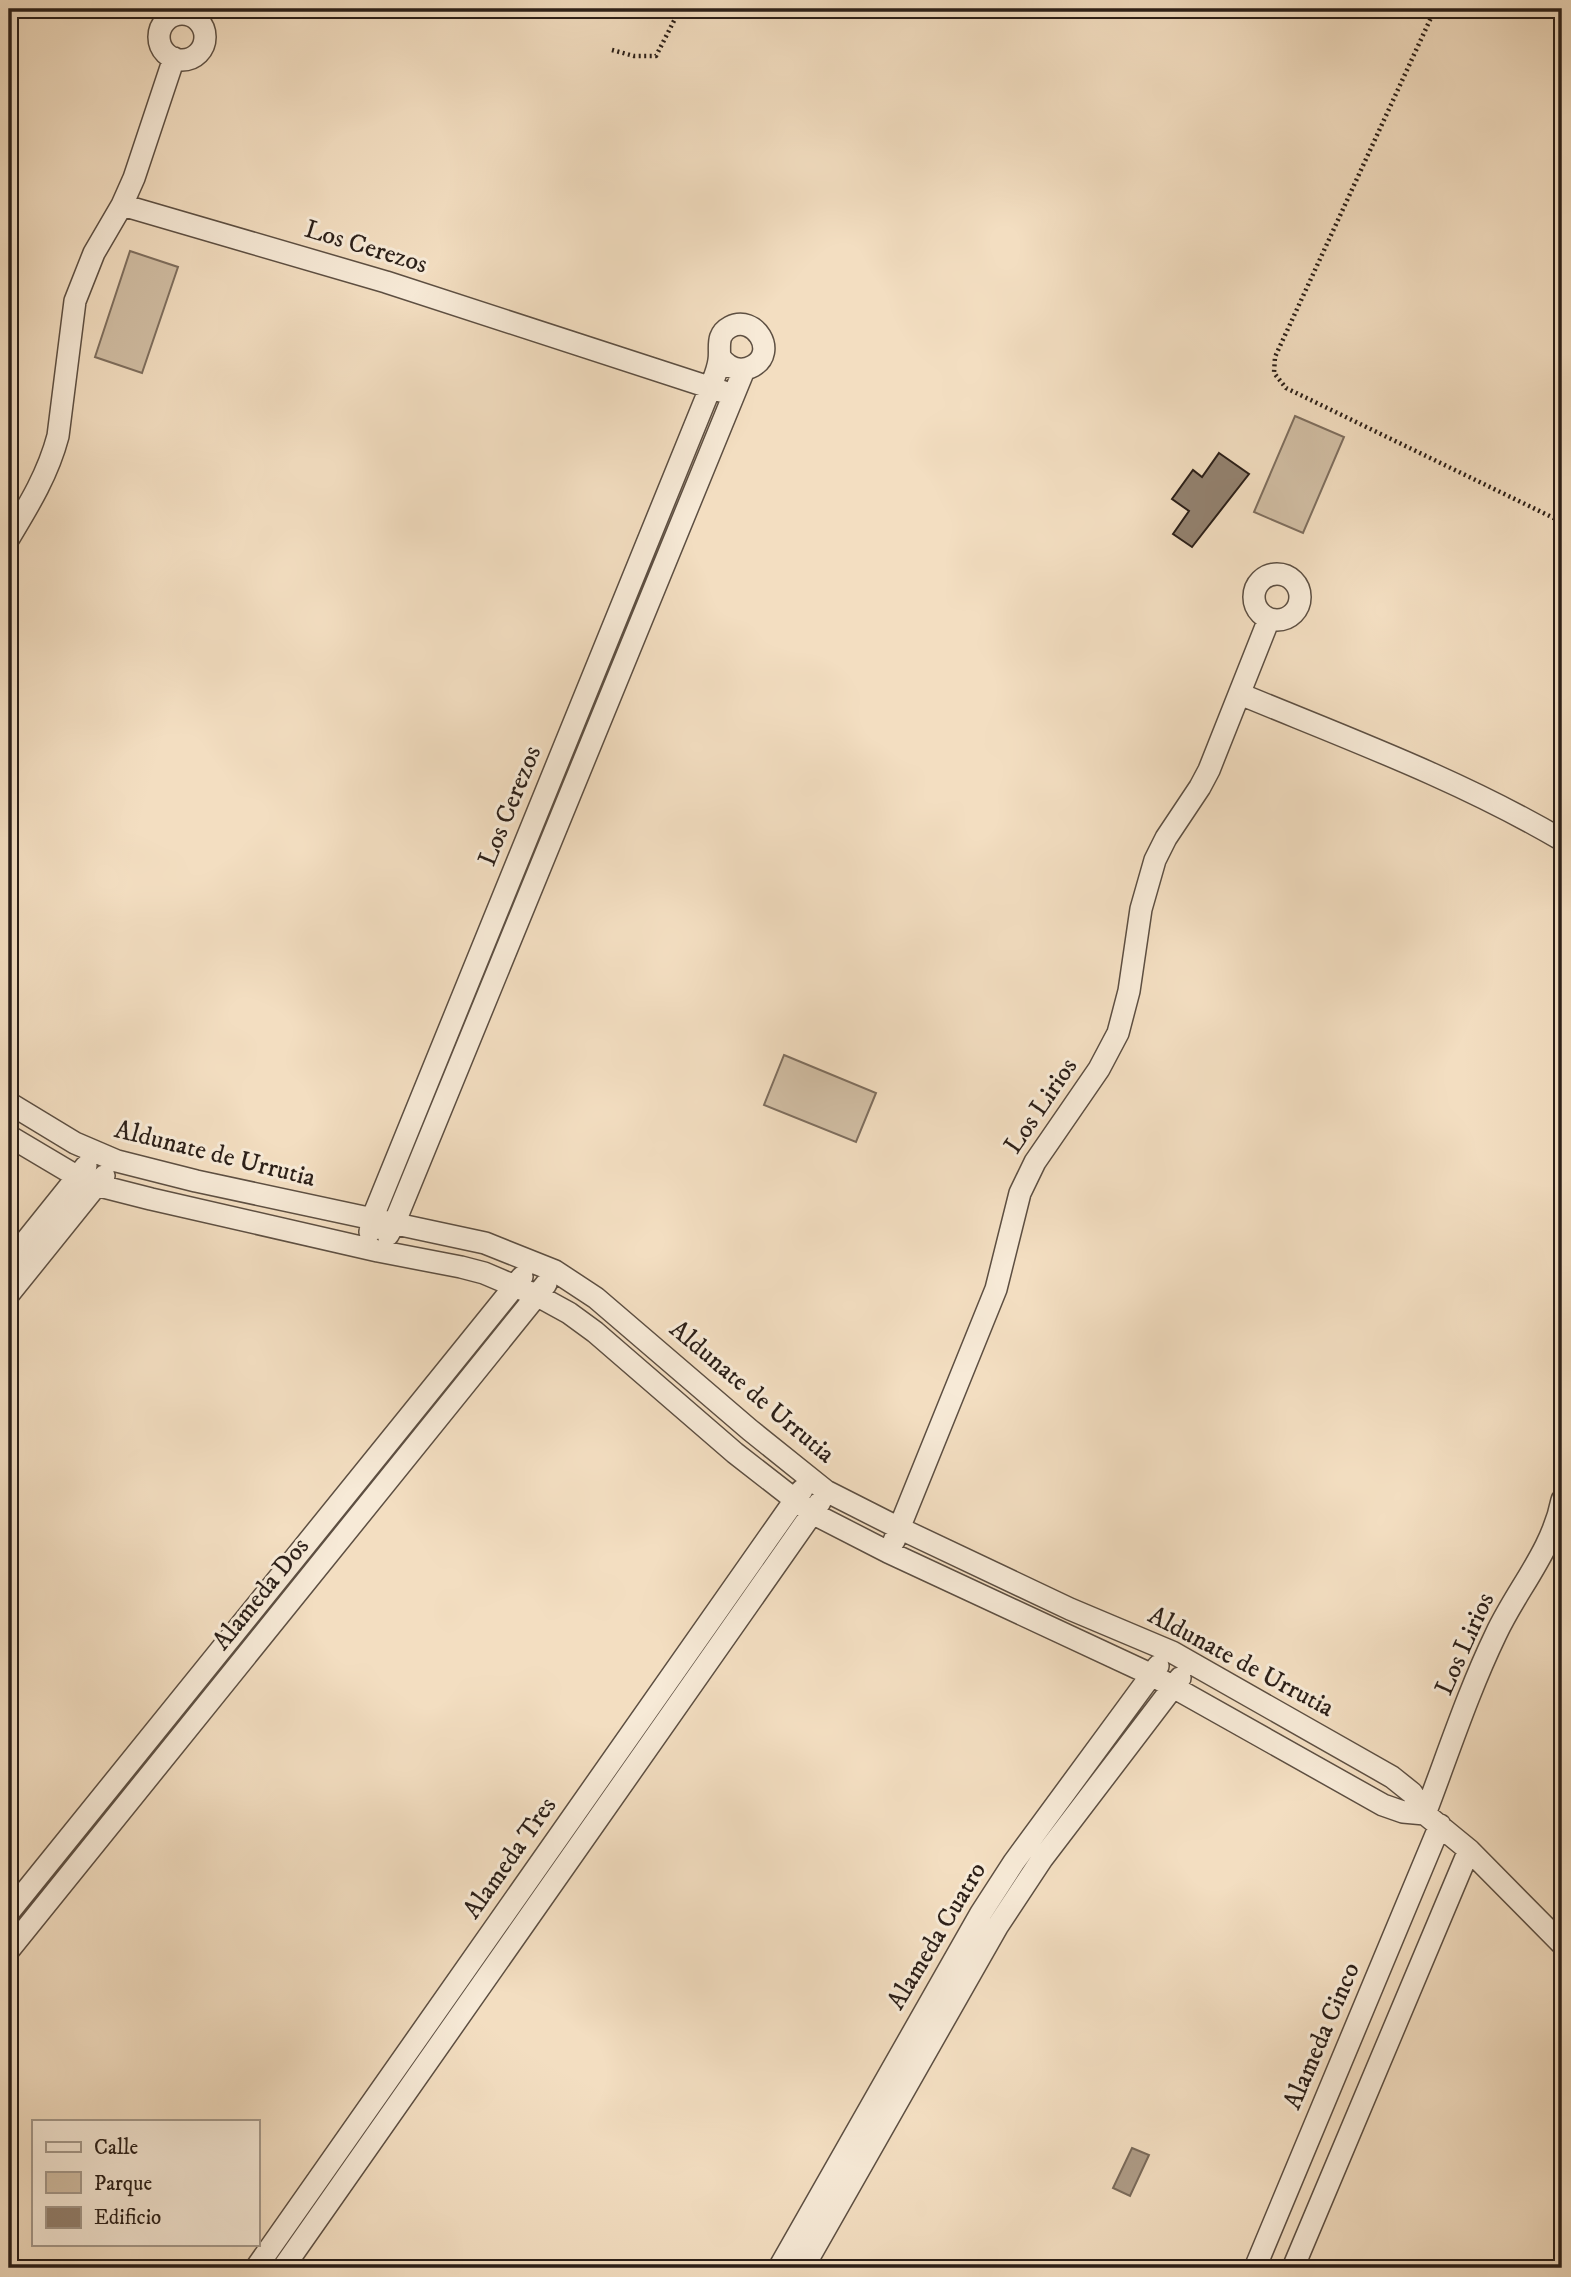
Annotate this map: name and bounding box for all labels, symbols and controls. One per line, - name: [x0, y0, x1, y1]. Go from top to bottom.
- street label: Los Cerezos: [301, 213, 431, 281]
- street label: Los Cerezos: [471, 741, 549, 871]
- street label: Los Lirios: [997, 1052, 1085, 1160]
- street label: Aldunate de Urrutia: [111, 1113, 319, 1195]
- street label: Aldunate de Urrutia: [663, 1313, 841, 1471]
- street label: Alameda Dos: [205, 1531, 317, 1657]
- street label: Los Lirios: [1428, 1588, 1502, 1700]
- street label: Aldunate de Urrutia: [1142, 1599, 1340, 1725]
- street label: Alameda Tres: [456, 1791, 564, 1925]
- street label: Alameda Cuatro: [880, 1856, 994, 2016]
- street label: Alameda Cinco: [1276, 1958, 1368, 2114]
- legend: [32, 2120, 259, 2246]
- text: Calle: [94, 2135, 138, 2161]
- text: Parque: [94, 2171, 152, 2197]
- text: Edificio: [94, 2205, 161, 2231]

